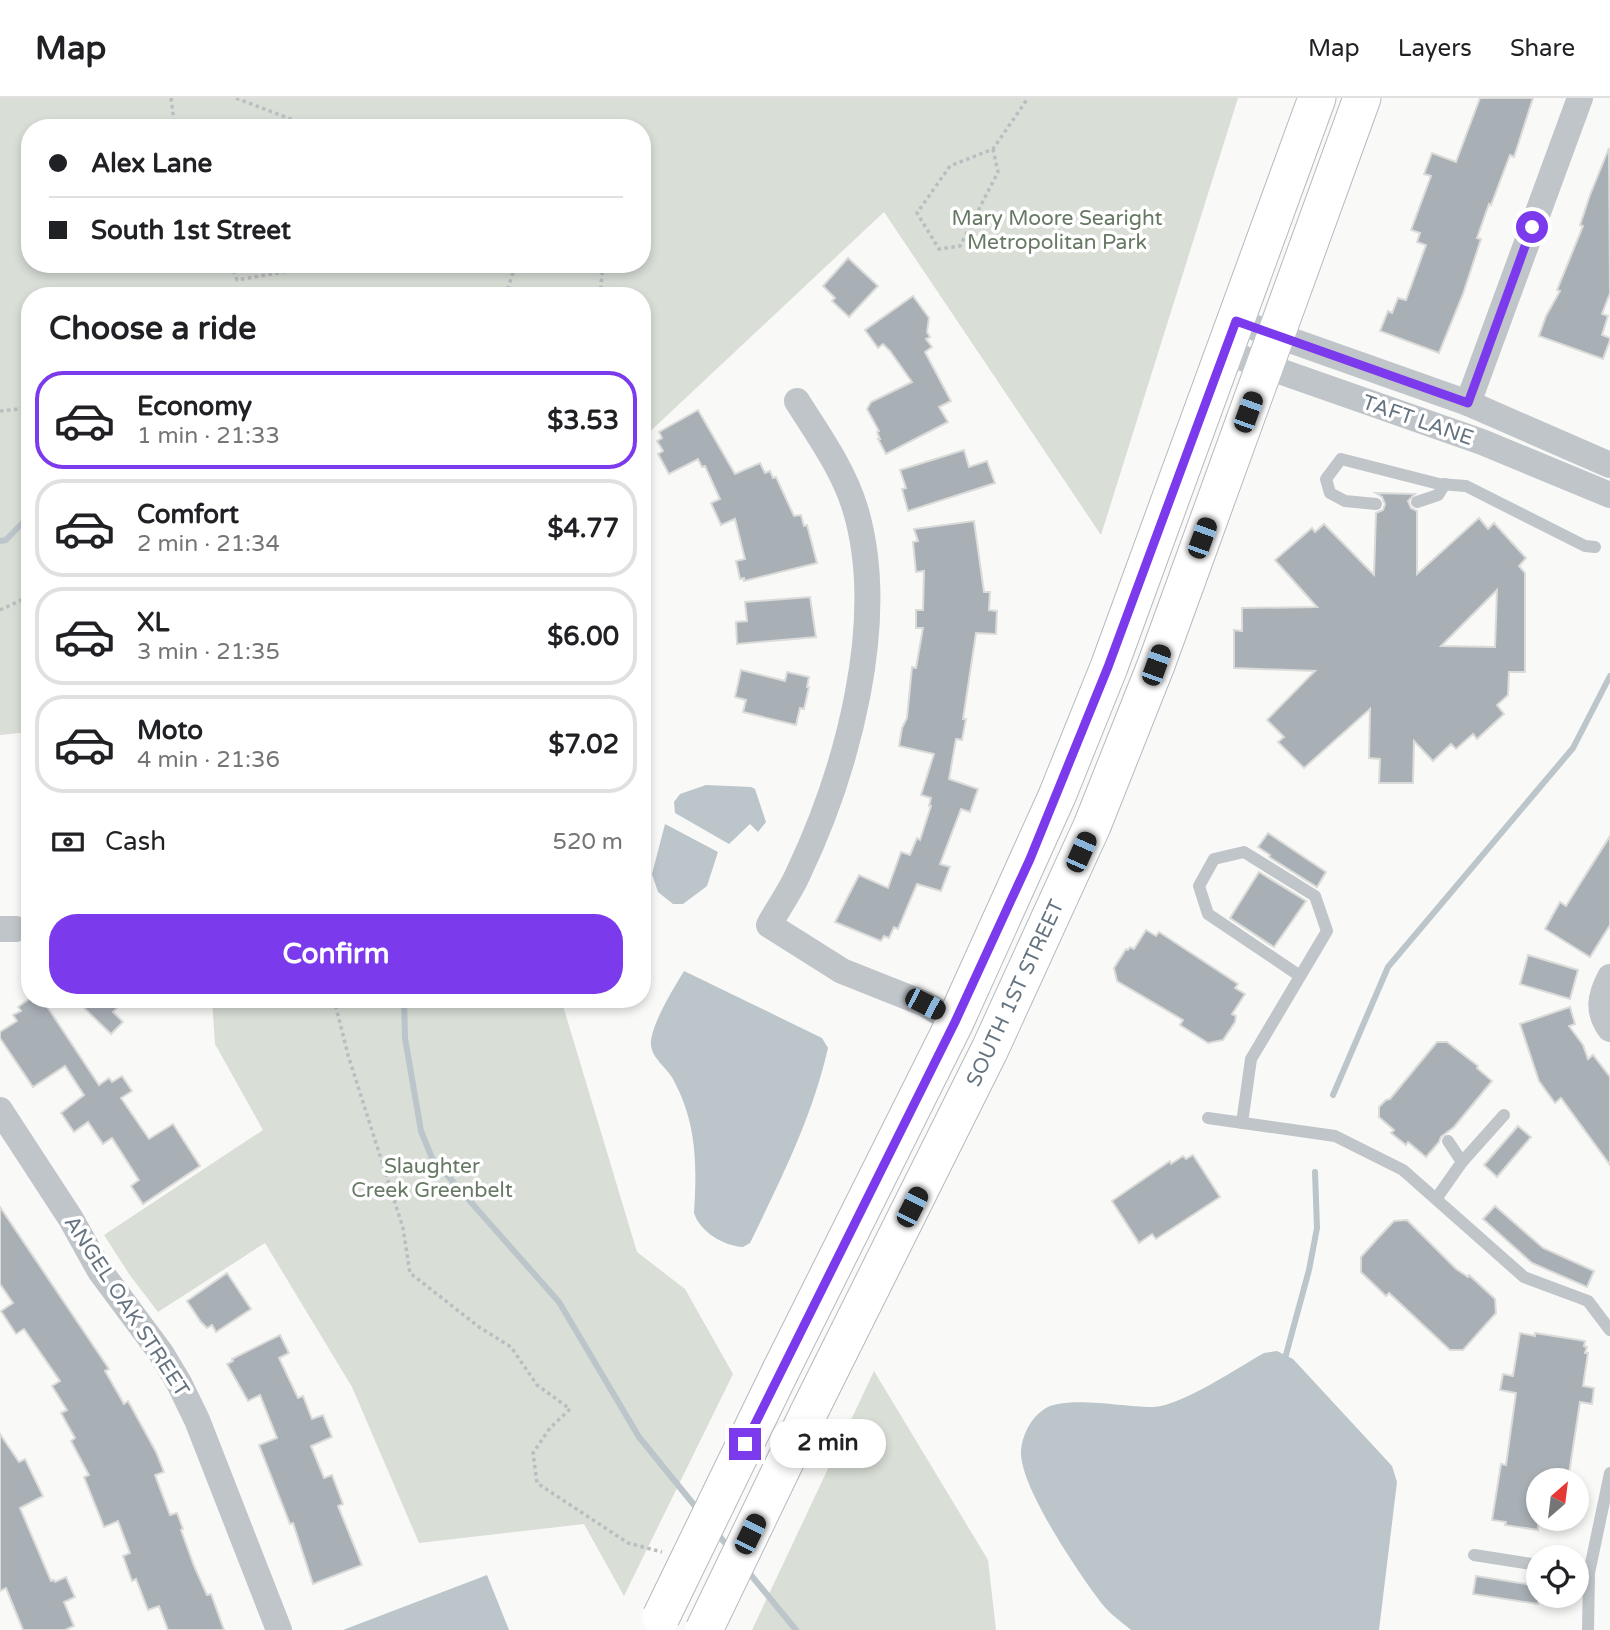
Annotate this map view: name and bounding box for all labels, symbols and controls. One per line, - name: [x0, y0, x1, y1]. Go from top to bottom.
- text: Map: [35, 29, 106, 68]
- text: Map: [1308, 34, 1360, 63]
- text: Layers: [1398, 34, 1472, 63]
- text: Share: [1510, 34, 1575, 63]
- text: Alex Lane: [91, 148, 212, 179]
- park label: Mary Moore Searight Metropolitan Park: [951, 206, 1163, 255]
- route start: [1516, 211, 1548, 243]
- text: South 1st Street: [91, 215, 291, 246]
- text: Choose a ride: [49, 310, 256, 348]
- icon: car: [53, 389, 116, 452]
- car: [1231, 389, 1266, 435]
- street label: TAFT LANE: [1359, 390, 1477, 451]
- text: Economy: [137, 391, 252, 422]
- text: $3.53: [547, 405, 619, 436]
- text: 1 min · 21:33: [137, 422, 280, 450]
- icon: car: [53, 497, 116, 560]
- text: Comfort: [137, 499, 239, 530]
- text: $4.77: [547, 513, 619, 544]
- car: [1185, 515, 1220, 561]
- text: 2 min · 21:34: [137, 530, 280, 558]
- icon: car: [53, 605, 116, 668]
- text: XL: [137, 607, 169, 638]
- text: $6.00: [547, 621, 619, 652]
- text: 3 min · 21:35: [137, 638, 280, 666]
- car: [1139, 642, 1174, 688]
- icon: car: [53, 713, 116, 776]
- text: Moto: [137, 715, 203, 746]
- text: $7.02: [549, 729, 619, 760]
- text: 4 min · 21:36: [137, 746, 280, 774]
- icon: cash: [49, 823, 87, 861]
- text: Cash: [105, 826, 166, 857]
- text: 520 m: [553, 828, 623, 856]
- car: [1063, 829, 1100, 875]
- street label: SOUTH 1ST STREET: [961, 896, 1070, 1091]
- button: Confirm: [49, 914, 623, 994]
- car: [902, 985, 949, 1023]
- park label: Slaughter Creek Greenbelt: [351, 1154, 513, 1203]
- car: [894, 1184, 931, 1230]
- street label: ANGEL OAK STREET: [59, 1211, 195, 1402]
- callout: 2 min: [770, 1420, 885, 1468]
- route end: [729, 1428, 761, 1460]
- text: 2 min: [797, 1429, 859, 1457]
- north arrow: [1526, 1468, 1589, 1531]
- map controls: [1526, 1468, 1589, 1608]
- car: [732, 1511, 769, 1557]
- button: locate: [1526, 1545, 1589, 1608]

